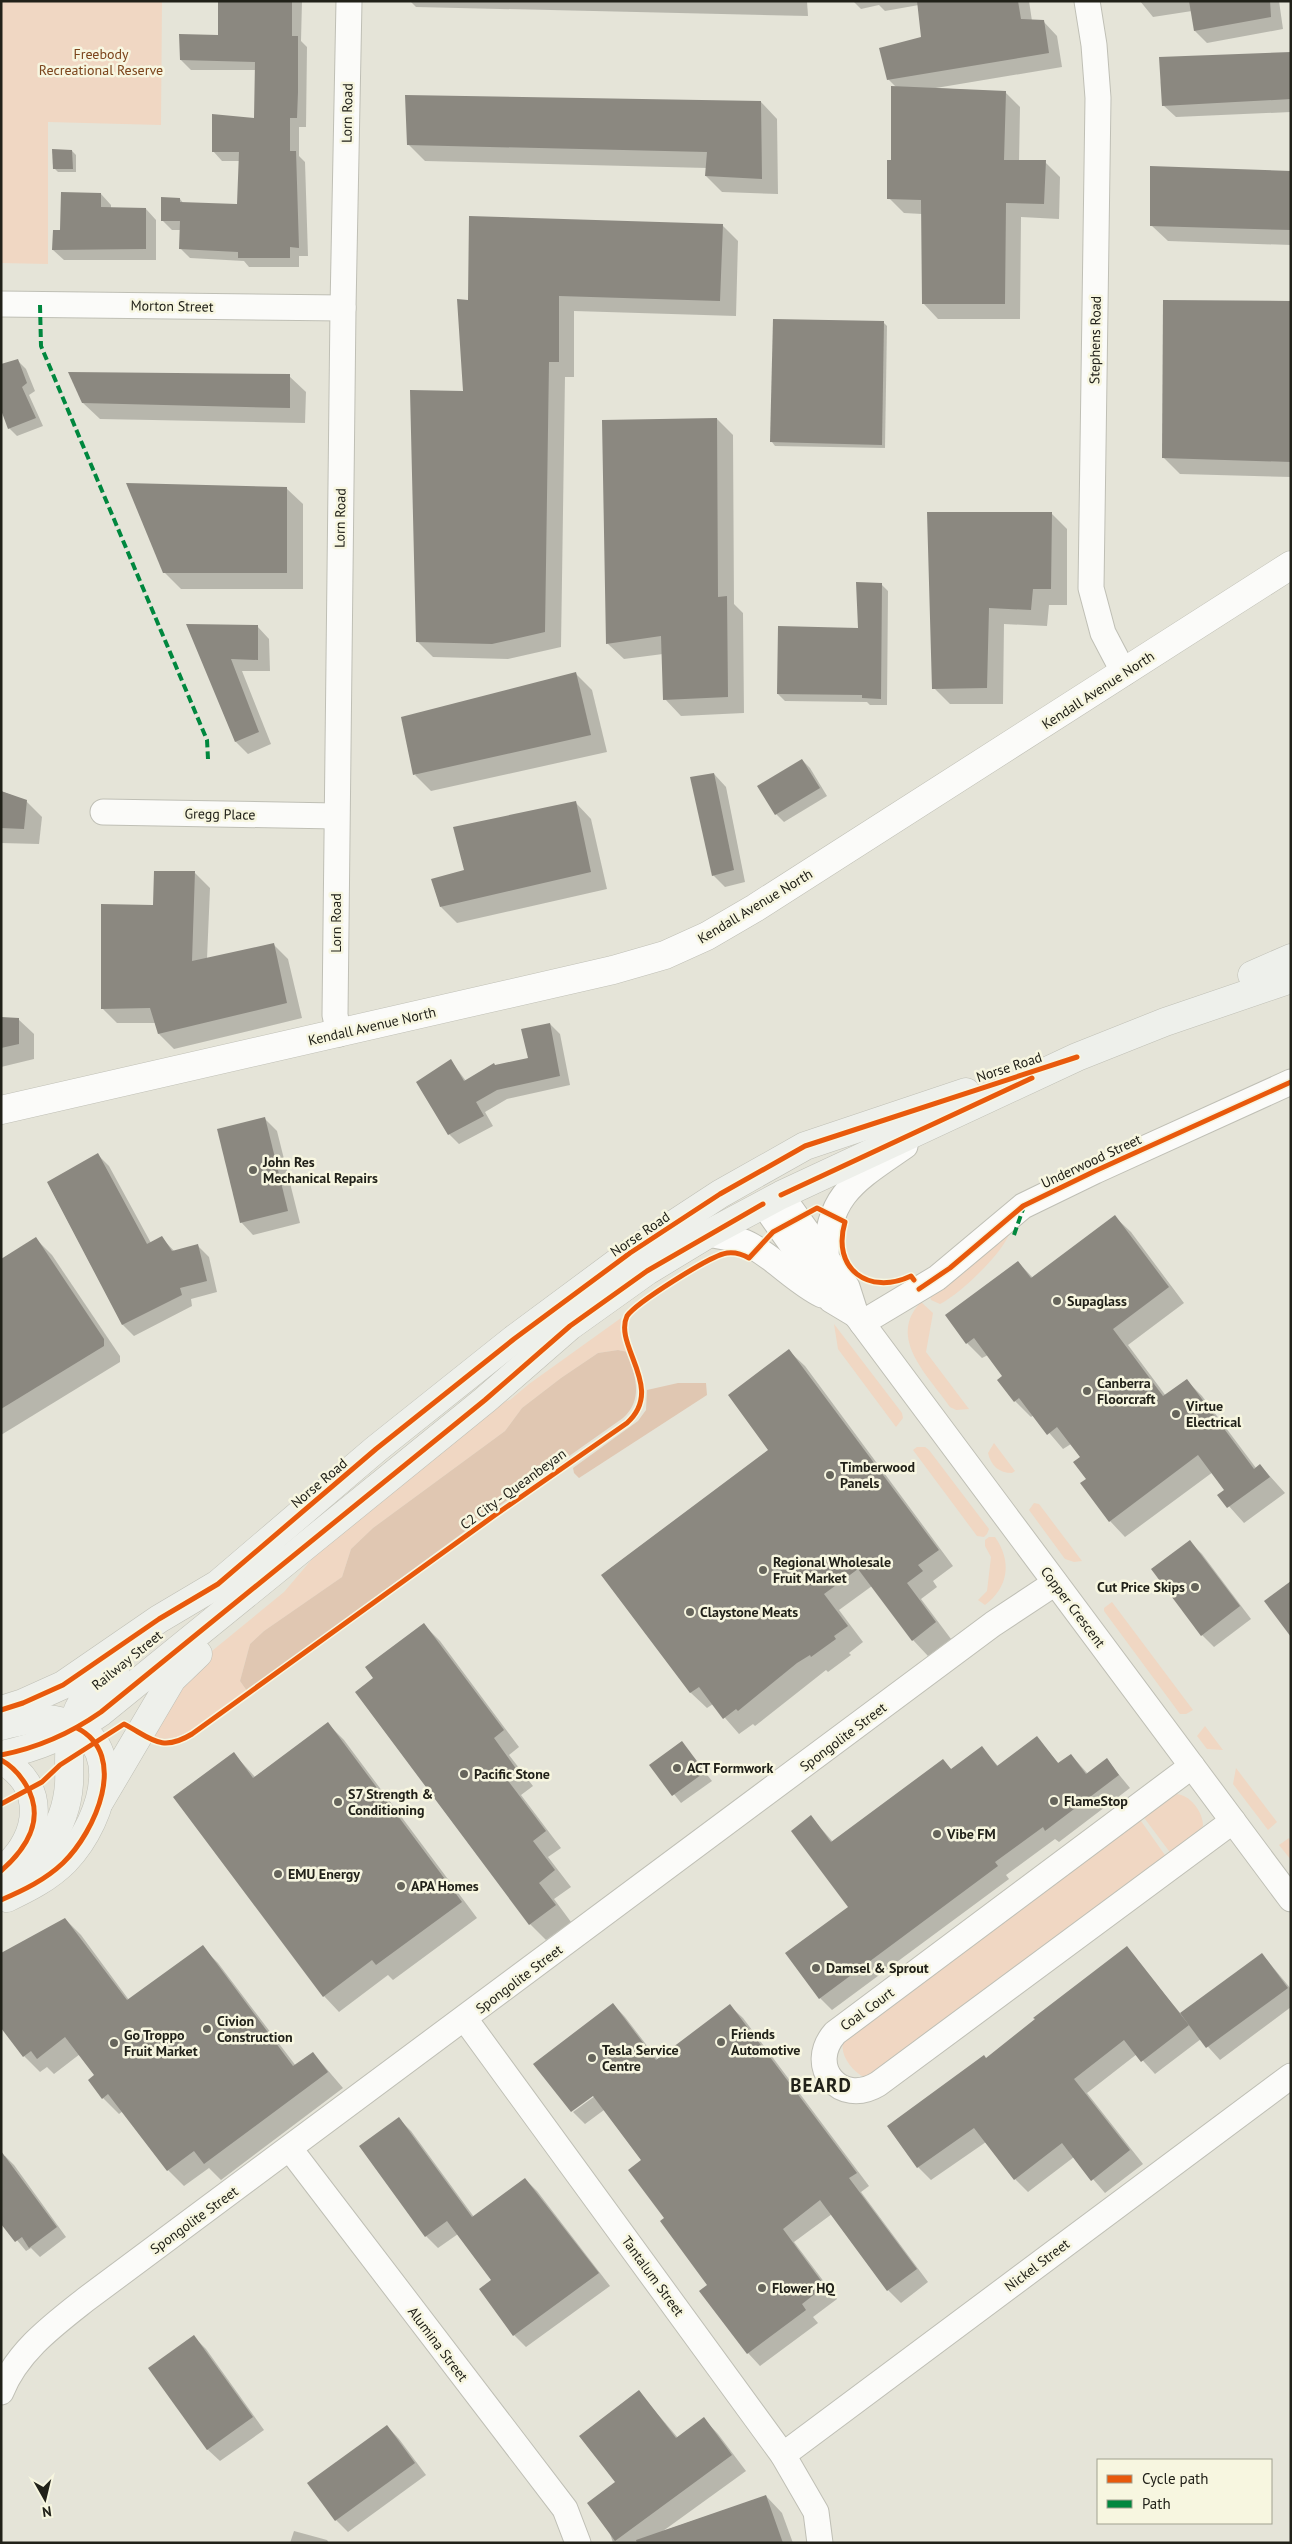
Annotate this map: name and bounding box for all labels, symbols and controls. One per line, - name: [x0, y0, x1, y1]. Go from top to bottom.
- park label: Freebody Recreational Reserve: [39, 45, 163, 79]
- street label: Lorn Road: [337, 83, 357, 143]
- street label: Morton Street: [130, 296, 214, 316]
- street label: Stephens Road: [1085, 296, 1105, 384]
- street label: Lorn Road: [330, 488, 350, 548]
- street label: Kendall Avenue North: [1038, 647, 1158, 733]
- street label: Gregg Place: [184, 804, 256, 824]
- street label: Kendall Avenue North: [694, 865, 816, 947]
- street label: Lorn Road: [327, 893, 345, 953]
- street label: Kendall Avenue North: [306, 1003, 438, 1049]
- street label: Norse Road: [974, 1048, 1044, 1086]
- street label: Underwood Street: [1038, 1130, 1144, 1192]
- place label: John Res Mechanical Repairs: [262, 1153, 378, 1187]
- marker: John Res Mechanical Repairs: [247, 1164, 259, 1176]
- street label: Norse Road: [607, 1208, 673, 1260]
- place label: Supaglass: [1067, 1292, 1127, 1310]
- marker: Supaglass: [1051, 1295, 1063, 1307]
- place label: Canberra Floorcraft: [1097, 1374, 1155, 1408]
- marker: Canberra Floorcraft: [1081, 1385, 1093, 1397]
- place label: Virtue Electrical: [1185, 1397, 1242, 1431]
- marker: Virtue Electrical: [1170, 1408, 1182, 1420]
- street label: C2 City - Queanbeyan: [457, 1445, 569, 1533]
- street label: Norse Road: [287, 1454, 351, 1512]
- place label: Timberwood Panels: [840, 1458, 915, 1492]
- marker: Timberwood Panels: [824, 1469, 836, 1481]
- place label: Regional Wholesale Fruit Market: [773, 1553, 891, 1587]
- street label: Copper Crescent: [1037, 1563, 1109, 1651]
- marker: Regional Wholesale Fruit Market: [757, 1564, 769, 1576]
- place label: Cut Price Skips: [1097, 1578, 1185, 1596]
- marker: Cut Price Skips: [1189, 1581, 1201, 1593]
- place label: Claystone Meats: [700, 1603, 798, 1621]
- marker: Claystone Meats: [684, 1606, 696, 1618]
- street label: Railway Street: [88, 1626, 166, 1694]
- street label: Spongolite Street: [796, 1698, 890, 1776]
- place label: ACT Formwork: [687, 1759, 773, 1777]
- marker: ACT Formwork: [671, 1762, 683, 1774]
- place label: Pacific Stone: [474, 1765, 550, 1783]
- marker: Pacific Stone: [458, 1768, 470, 1780]
- place label: S7 Strength & Conditioning: [348, 1785, 433, 1819]
- place label: FlameStop: [1064, 1792, 1128, 1810]
- marker: FlameStop: [1048, 1795, 1060, 1807]
- marker: S7 Strength & Conditioning: [332, 1796, 344, 1808]
- place label: Vibe FM: [946, 1825, 996, 1843]
- marker: Vibe FM: [931, 1828, 943, 1840]
- place label: EMU Energy: [288, 1865, 360, 1883]
- marker: EMU Energy: [272, 1868, 284, 1880]
- place label: APA Homes: [411, 1877, 479, 1895]
- marker: APA Homes: [395, 1880, 407, 1892]
- street label: Spongolite Street: [472, 1940, 566, 2018]
- place label: Damsel & Sprout: [826, 1959, 929, 1977]
- marker: Damsel & Sprout: [810, 1962, 822, 1974]
- street label: Coal Court: [837, 1983, 898, 2035]
- place label: Civion Construction: [217, 2012, 293, 2046]
- marker: Civion Construction: [201, 2023, 213, 2035]
- place label: Friends Automotive: [731, 2025, 800, 2059]
- place label: Go Troppo Fruit Market: [124, 2026, 198, 2060]
- marker: Friends Automotive: [715, 2036, 727, 2048]
- marker: Go Troppo Fruit Market: [108, 2037, 120, 2049]
- place label: Tesla Service Centre: [602, 2041, 679, 2075]
- marker: Tesla Service Centre: [586, 2052, 598, 2064]
- district label: BEARD: [790, 2073, 852, 2097]
- street label: Spongolite Street: [147, 2182, 242, 2258]
- street label: Tantalum Street: [618, 2232, 688, 2320]
- street label: Nickel Street: [1001, 2235, 1073, 2295]
- place label: Flower HQ: [772, 2279, 835, 2297]
- marker: Flower HQ: [756, 2282, 768, 2294]
- street label: Alumina Street: [404, 2303, 472, 2385]
- legend: [1097, 2459, 1272, 2524]
- text: Cycle path: [1142, 2469, 1208, 2488]
- north arrow: [20, 2474, 70, 2524]
- text: Path: [1142, 2494, 1171, 2513]
- text: N: [41, 2502, 53, 2521]

